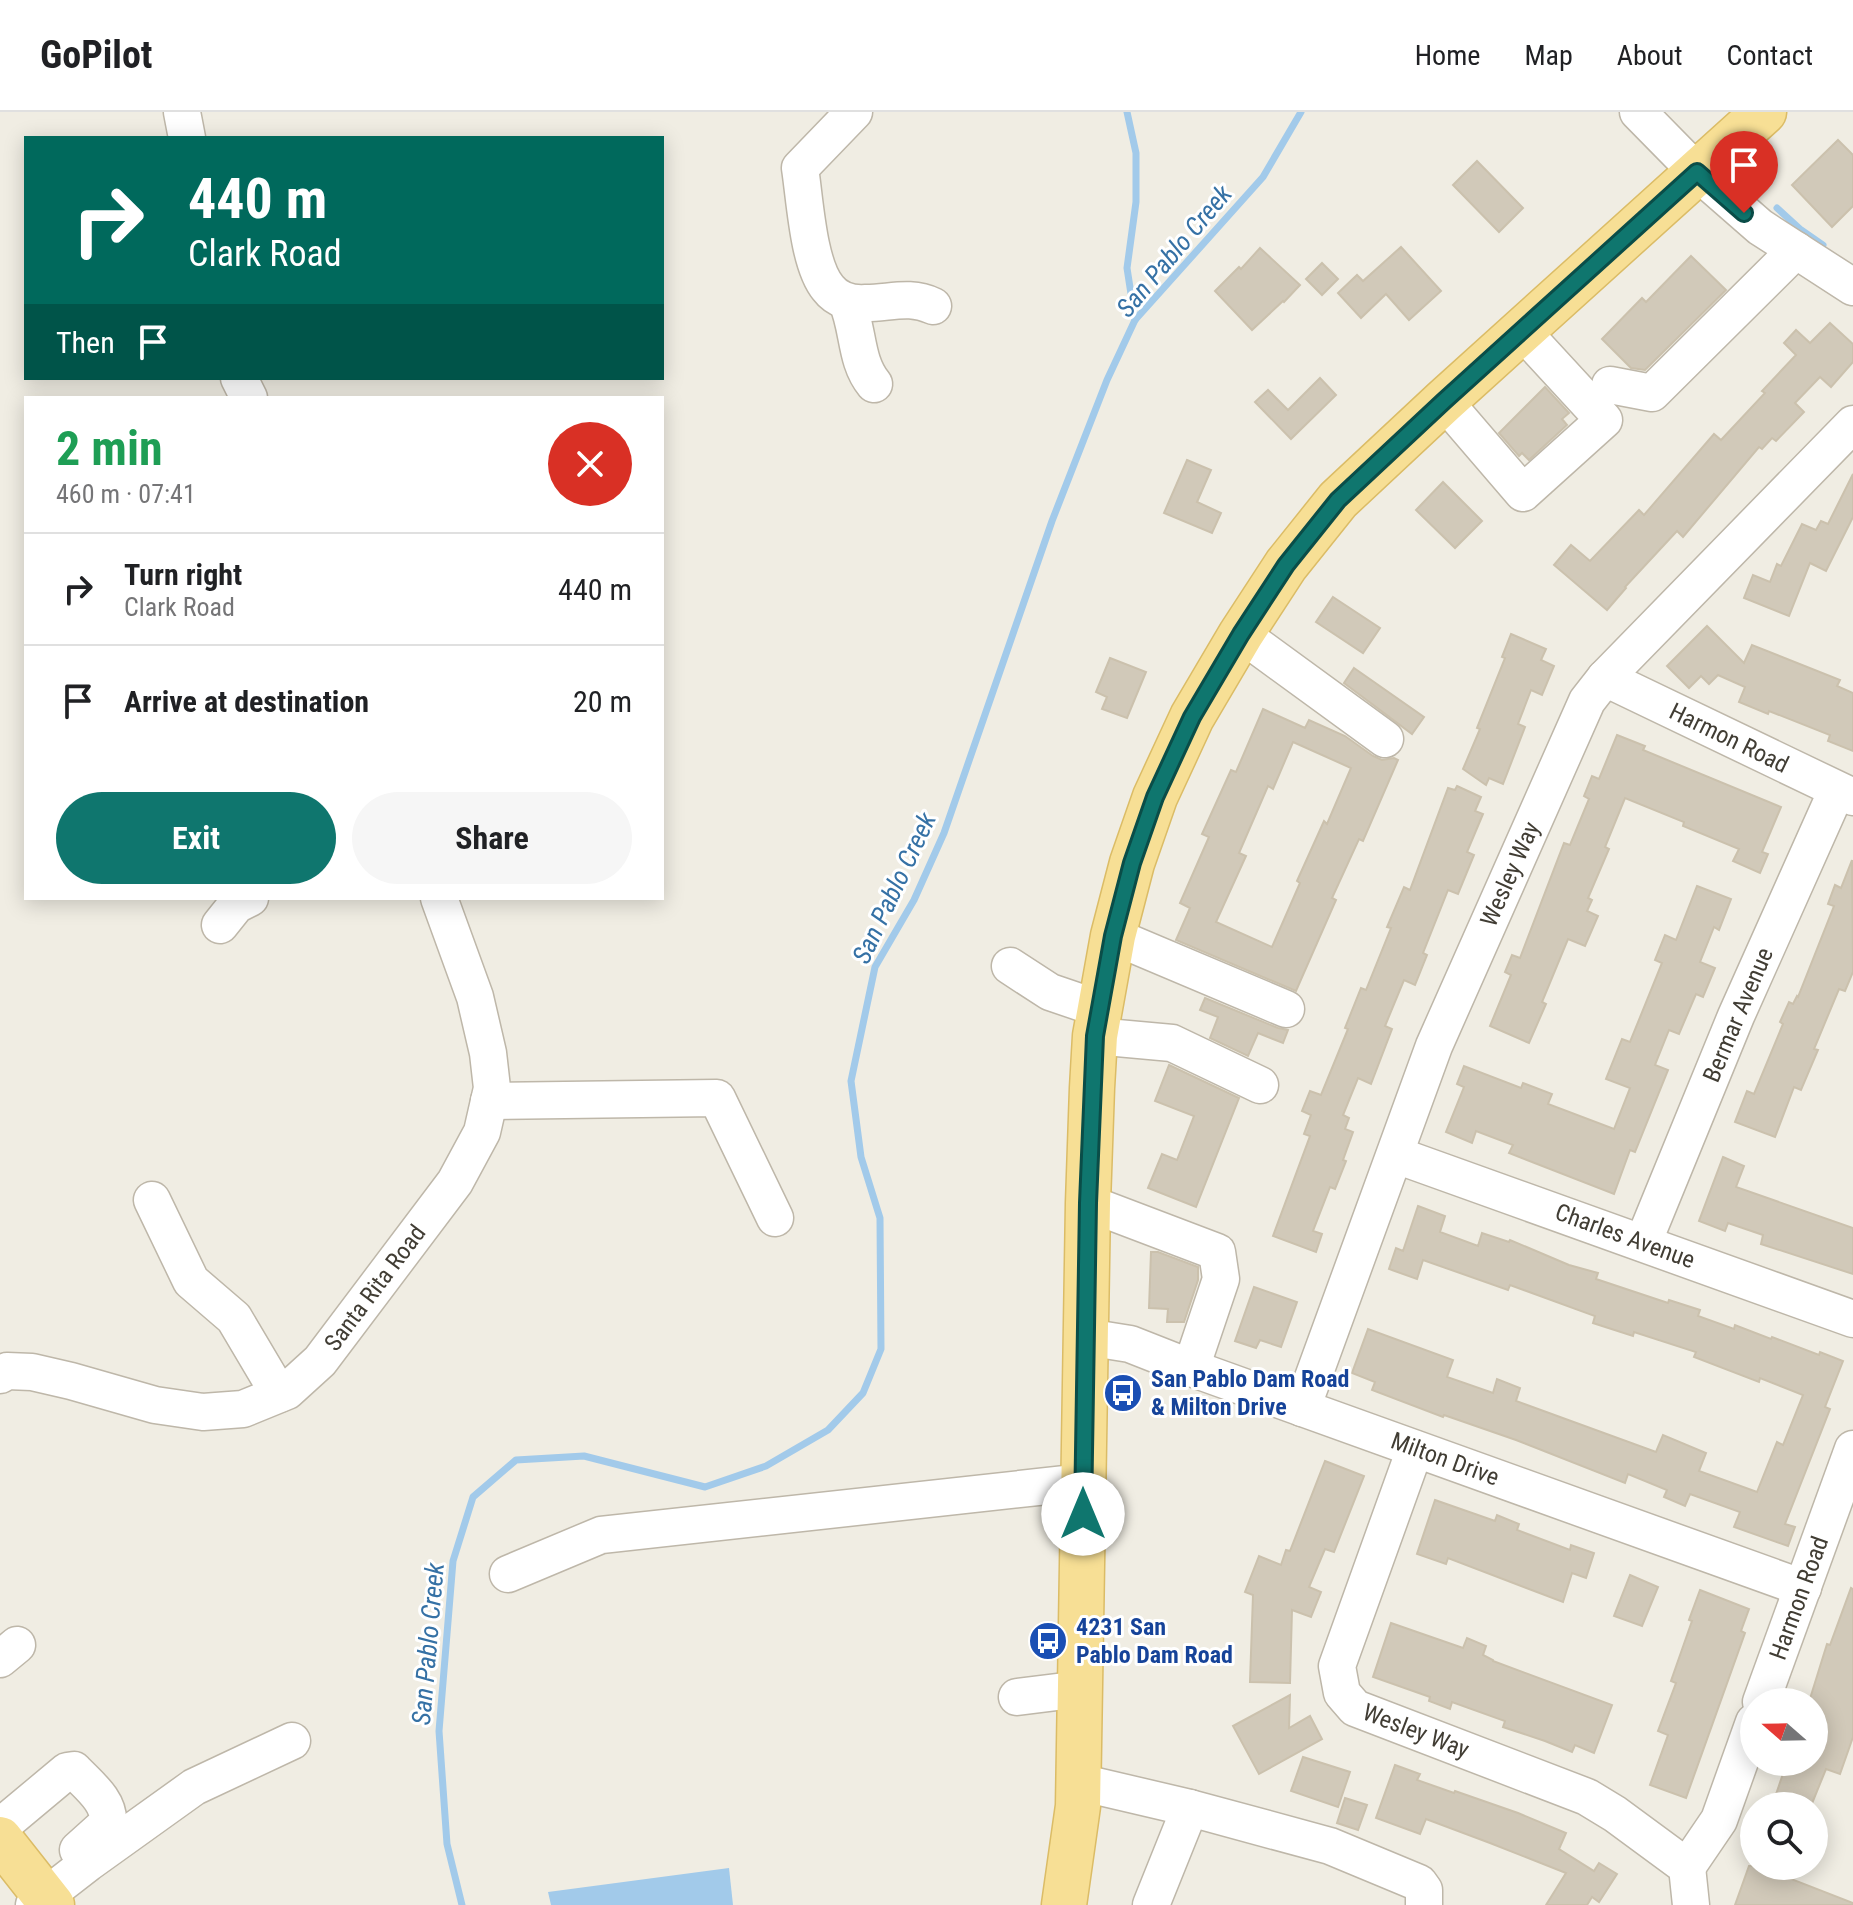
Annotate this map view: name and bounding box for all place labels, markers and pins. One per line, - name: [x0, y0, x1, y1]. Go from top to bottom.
- pin: [1710, 131, 1778, 213]
- place label: San Pablo Dam Road & Milton Drive: [1151, 1365, 1349, 1421]
- bus stop icon: San Pablo Dam Road & Milton Drive: [1102, 1372, 1144, 1414]
- place label: 4231 San Pablo Dam Road: [1076, 1613, 1233, 1669]
- bus stop icon: 4231 San Pablo Dam Road: [1027, 1620, 1069, 1662]

